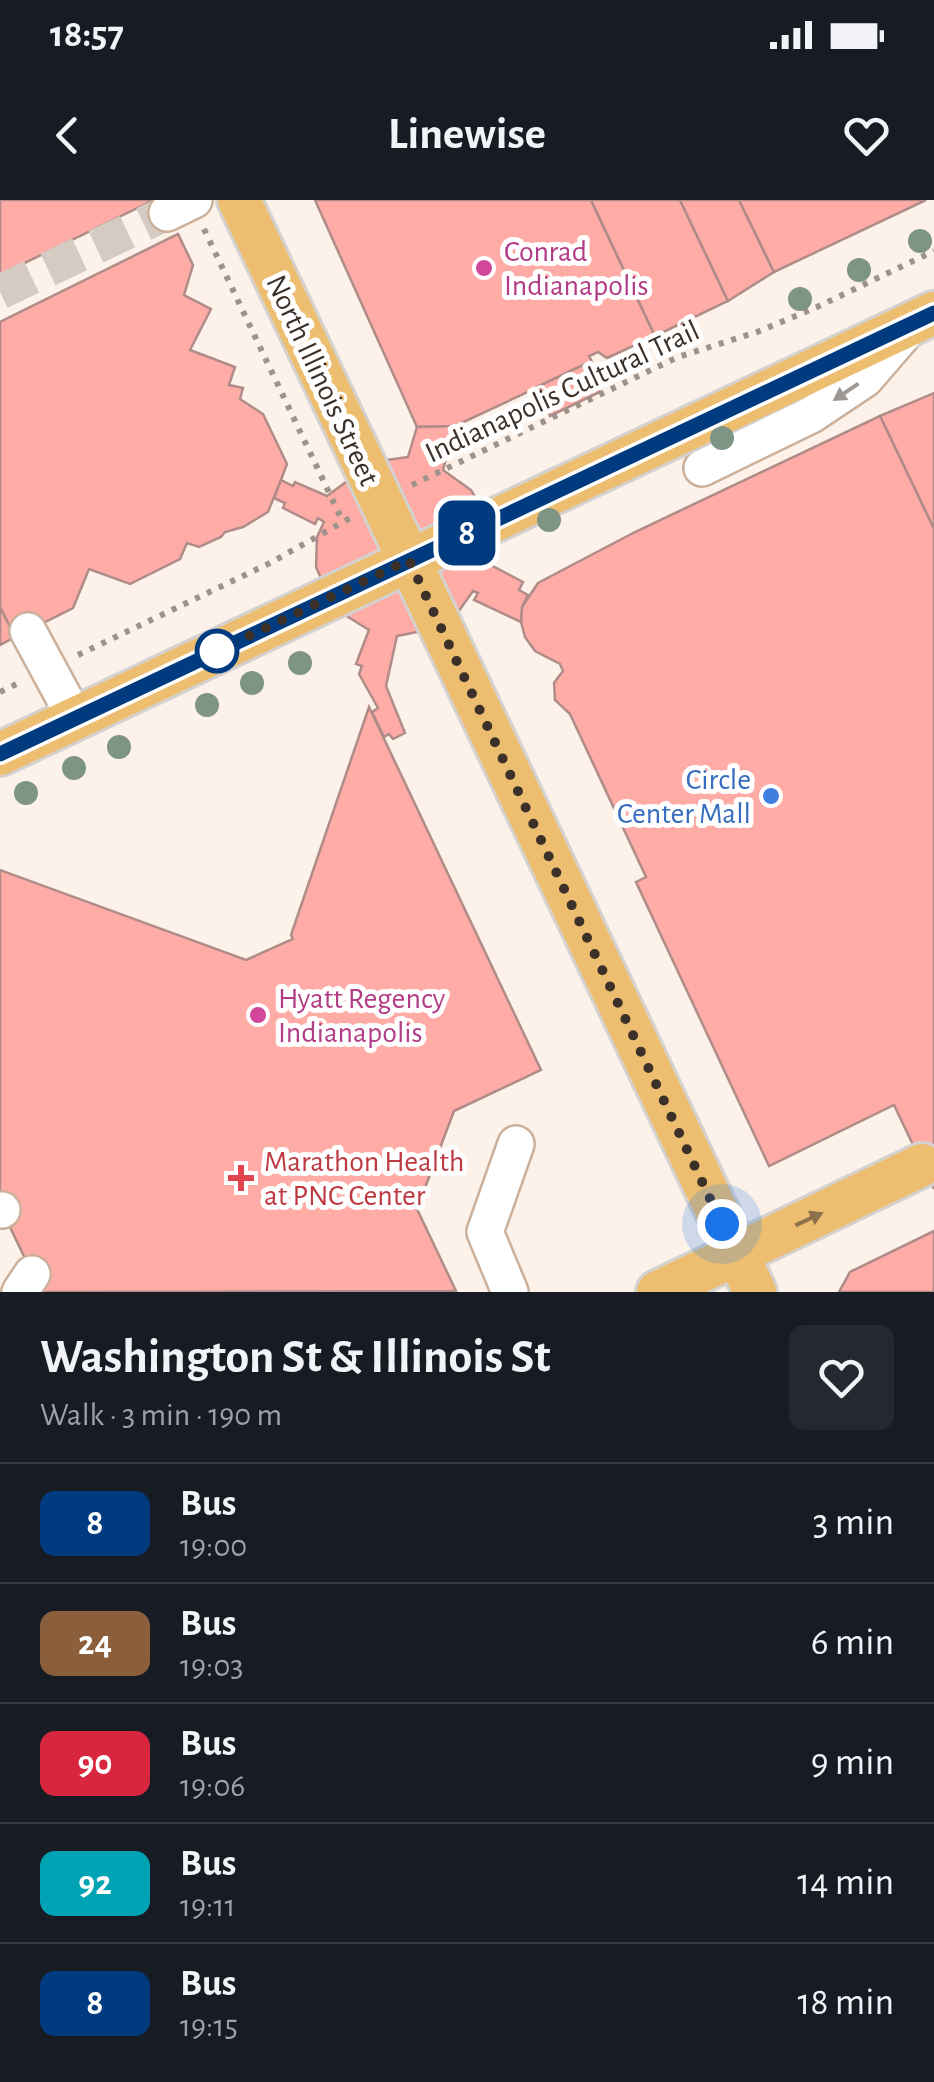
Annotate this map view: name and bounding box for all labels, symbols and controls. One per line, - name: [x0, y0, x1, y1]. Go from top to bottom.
- text: 18:57: [50, 16, 124, 54]
- icon: back: [40, 108, 95, 163]
- icon: heart: [839, 108, 894, 163]
- text: Linewise: [388, 112, 546, 157]
- place label: Conrad Indianapolis: [504, 237, 649, 301]
- marker: Conrad Indianapolis: [473, 257, 495, 279]
- street label: North Illinois Street: [260, 271, 384, 491]
- street label: Indianapolis Cultural Trail: [421, 315, 704, 469]
- one-way arrow: [833, 382, 860, 400]
- line badge: 8: [434, 500, 500, 566]
- text: 8: [458, 516, 476, 551]
- unlabelled marker: [196, 630, 238, 672]
- place label: Circle Center Mall: [617, 765, 751, 829]
- marker: Circle Center Mall: [760, 785, 782, 807]
- place label: Hyatt Regency Indianapolis: [278, 984, 445, 1048]
- marker: Hyatt Regency Indianapolis: [247, 1004, 269, 1026]
- place label: Marathon Health at PNC Center: [264, 1147, 464, 1211]
- marker: Marathon Health at PNC Center: [228, 1165, 254, 1191]
- your location: [697, 1199, 747, 1249]
- one-way arrow: [794, 1211, 823, 1228]
- button: heart: [789, 1325, 894, 1430]
- text: Washington St & Illinois St: [40, 1334, 551, 1382]
- text: Walk · 3 min · 190 m: [40, 1399, 282, 1431]
- text: Bus: [180, 1485, 236, 1523]
- text: 3 min: [813, 1504, 894, 1542]
- text: 8: [86, 1506, 104, 1541]
- text: 19:00: [180, 1530, 247, 1562]
- text: Bus: [180, 1605, 236, 1643]
- text: 6 min: [811, 1624, 894, 1662]
- text: 24: [78, 1626, 112, 1661]
- text: 19:03: [180, 1650, 243, 1682]
- text: Bus: [180, 1725, 236, 1763]
- text: 9 min: [811, 1744, 894, 1782]
- text: 90: [77, 1746, 113, 1781]
- text: 19:06: [180, 1770, 245, 1802]
- text: Bus: [180, 1845, 236, 1883]
- text: 14 min: [797, 1864, 894, 1902]
- text: 92: [78, 1866, 112, 1901]
- text: 19:11: [180, 1890, 235, 1922]
- text: Bus: [180, 1965, 236, 2003]
- text: 18 min: [797, 1984, 894, 2022]
- text: 8: [86, 1986, 104, 2021]
- text: 19:15: [180, 2010, 238, 2042]

